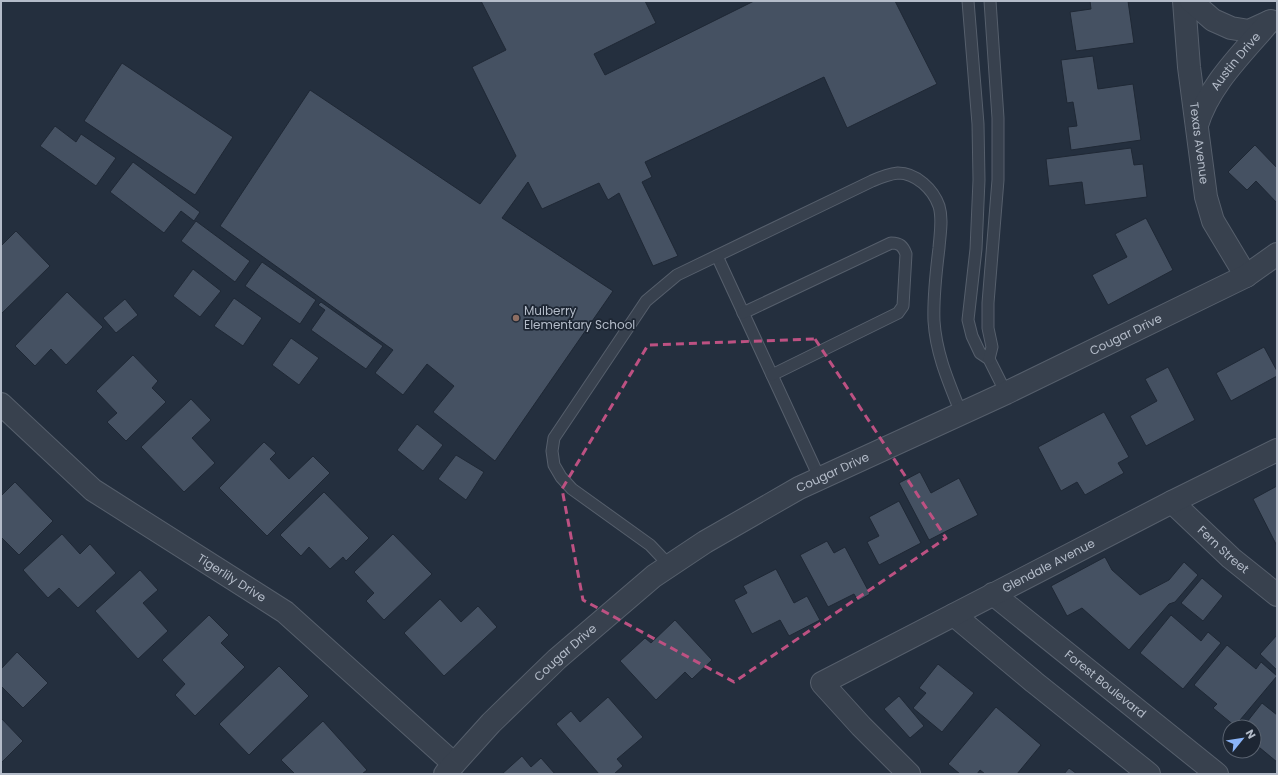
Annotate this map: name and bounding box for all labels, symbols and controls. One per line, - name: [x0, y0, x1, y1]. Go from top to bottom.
- street label: Austin Drive: [1207, 28, 1264, 94]
- street label: Texas Avenue: [1186, 101, 1213, 185]
- place label: Mulberry Elementary School: [524, 302, 635, 333]
- street label: Cougar Drive: [1086, 309, 1165, 359]
- marker: Mulberry Elementary School: [511, 313, 521, 323]
- street label: Cougar Drive: [793, 448, 872, 496]
- street label: Fern Street: [1194, 522, 1253, 577]
- street label: Glendale Avenue: [999, 534, 1098, 596]
- street label: Tigerlily Drive: [194, 549, 269, 606]
- street label: Cougar Drive: [530, 620, 600, 685]
- street label: Forest Boulevard: [1061, 646, 1150, 722]
- north arrow: [1222, 719, 1262, 759]
- text: N: [1242, 726, 1260, 742]

